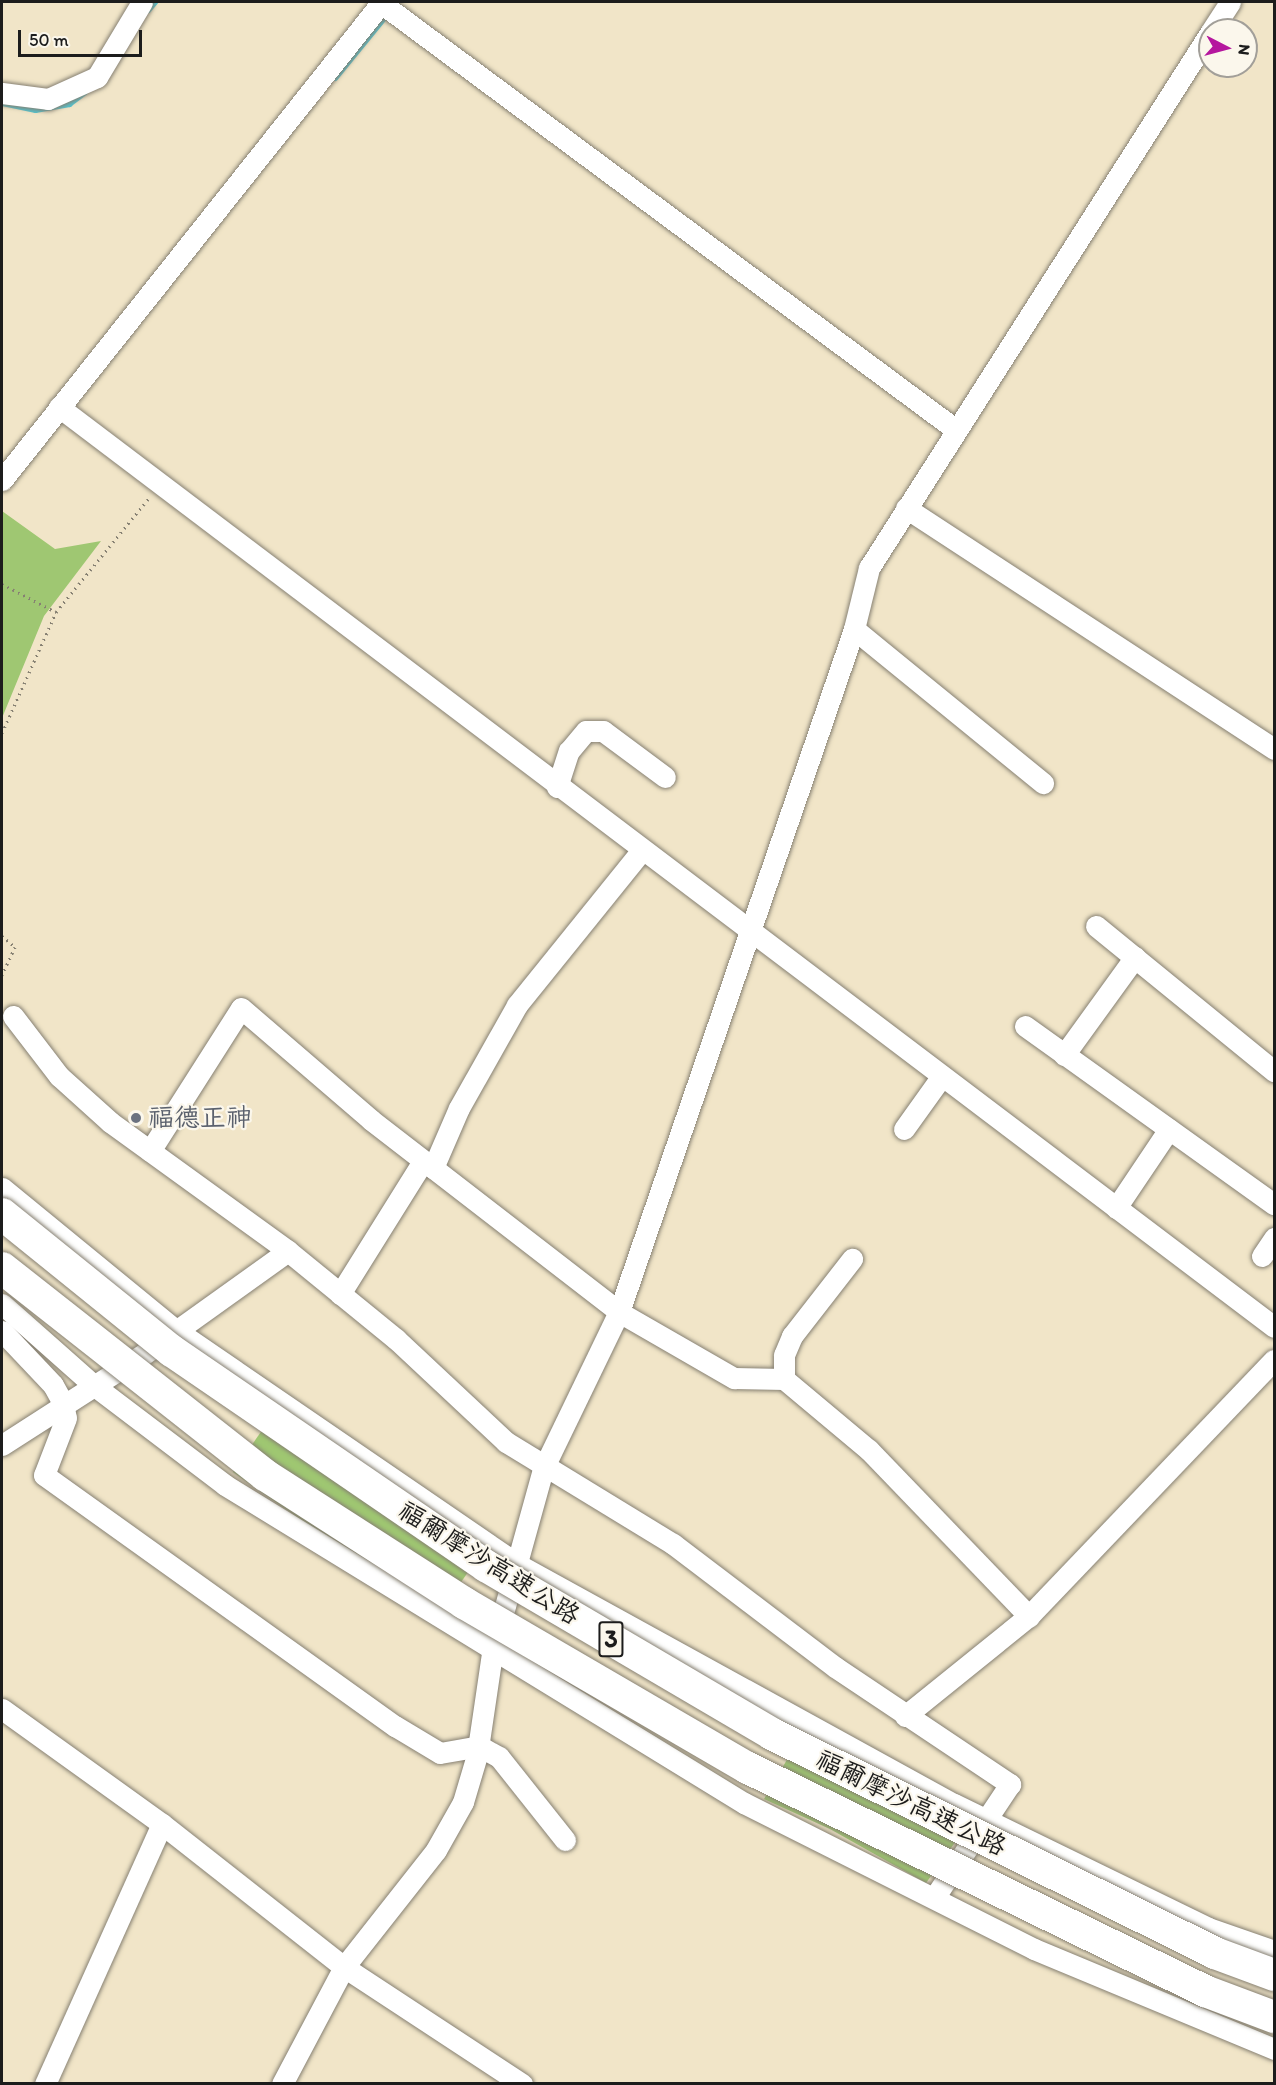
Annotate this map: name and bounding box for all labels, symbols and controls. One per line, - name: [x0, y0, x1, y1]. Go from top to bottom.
- scale bar: [21, 18, 146, 56]
- north arrow: [1198, 18, 1258, 78]
- text: 50 m: [29, 29, 69, 51]
- text: N: [1234, 43, 1254, 56]
- place label: 福德正神: [148, 1102, 252, 1134]
- marker: 福德正神: [129, 1111, 143, 1125]
- street label: 福爾摩沙高速公路: [393, 1495, 585, 1631]
- road number: 3: [598, 1618, 624, 1660]
- street label: 福爾摩沙高速公路: [811, 1743, 1011, 1863]

